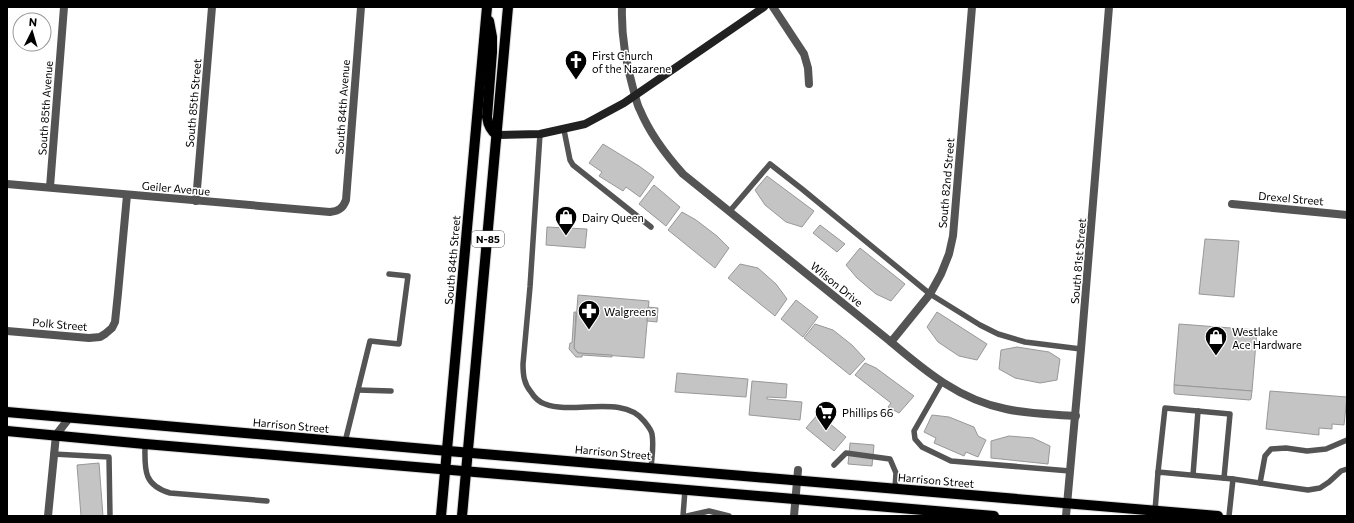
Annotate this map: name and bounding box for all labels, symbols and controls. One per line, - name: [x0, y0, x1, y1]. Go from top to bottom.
- north arrow: [12, 12, 52, 52]
- text: N: [28, 15, 38, 28]
- church icon: First Church of the Nazarene: [563, 48, 589, 81]
- place label: First Church of the Nazarene: [592, 49, 671, 75]
- street label: South 85th Street: [183, 58, 203, 148]
- street label: South 84th Avenue: [332, 59, 352, 155]
- street label: South 85th Avenue: [35, 60, 55, 156]
- street label: South 82nd Street: [936, 137, 956, 229]
- street label: Geiler Avenue: [141, 179, 211, 197]
- street label: Drexel Street: [1258, 189, 1325, 207]
- shop icon: Dairy Queen: [553, 204, 579, 237]
- place label: Dairy Queen: [582, 211, 644, 224]
- street label: South 84th Street: [442, 214, 462, 305]
- street label: South 81st Street: [1068, 217, 1088, 304]
- road number: N-85: [472, 231, 504, 247]
- street label: Wilson Drive: [808, 259, 866, 309]
- pharmacy icon: Walgreens: [576, 298, 602, 331]
- place label: Walgreens: [604, 305, 656, 318]
- street label: Polk Street: [32, 315, 89, 333]
- shop icon: Westlake Ace Hardware: [1203, 324, 1229, 357]
- place label: Westlake Ace Hardware: [1232, 325, 1302, 351]
- supermarket icon: Phillips 66: [813, 399, 839, 432]
- place label: Phillips 66: [842, 406, 894, 419]
- street label: Harrison Street: [252, 415, 330, 435]
- street label: Harrison Street: [574, 442, 652, 462]
- street label: Harrison Street: [897, 470, 975, 490]

